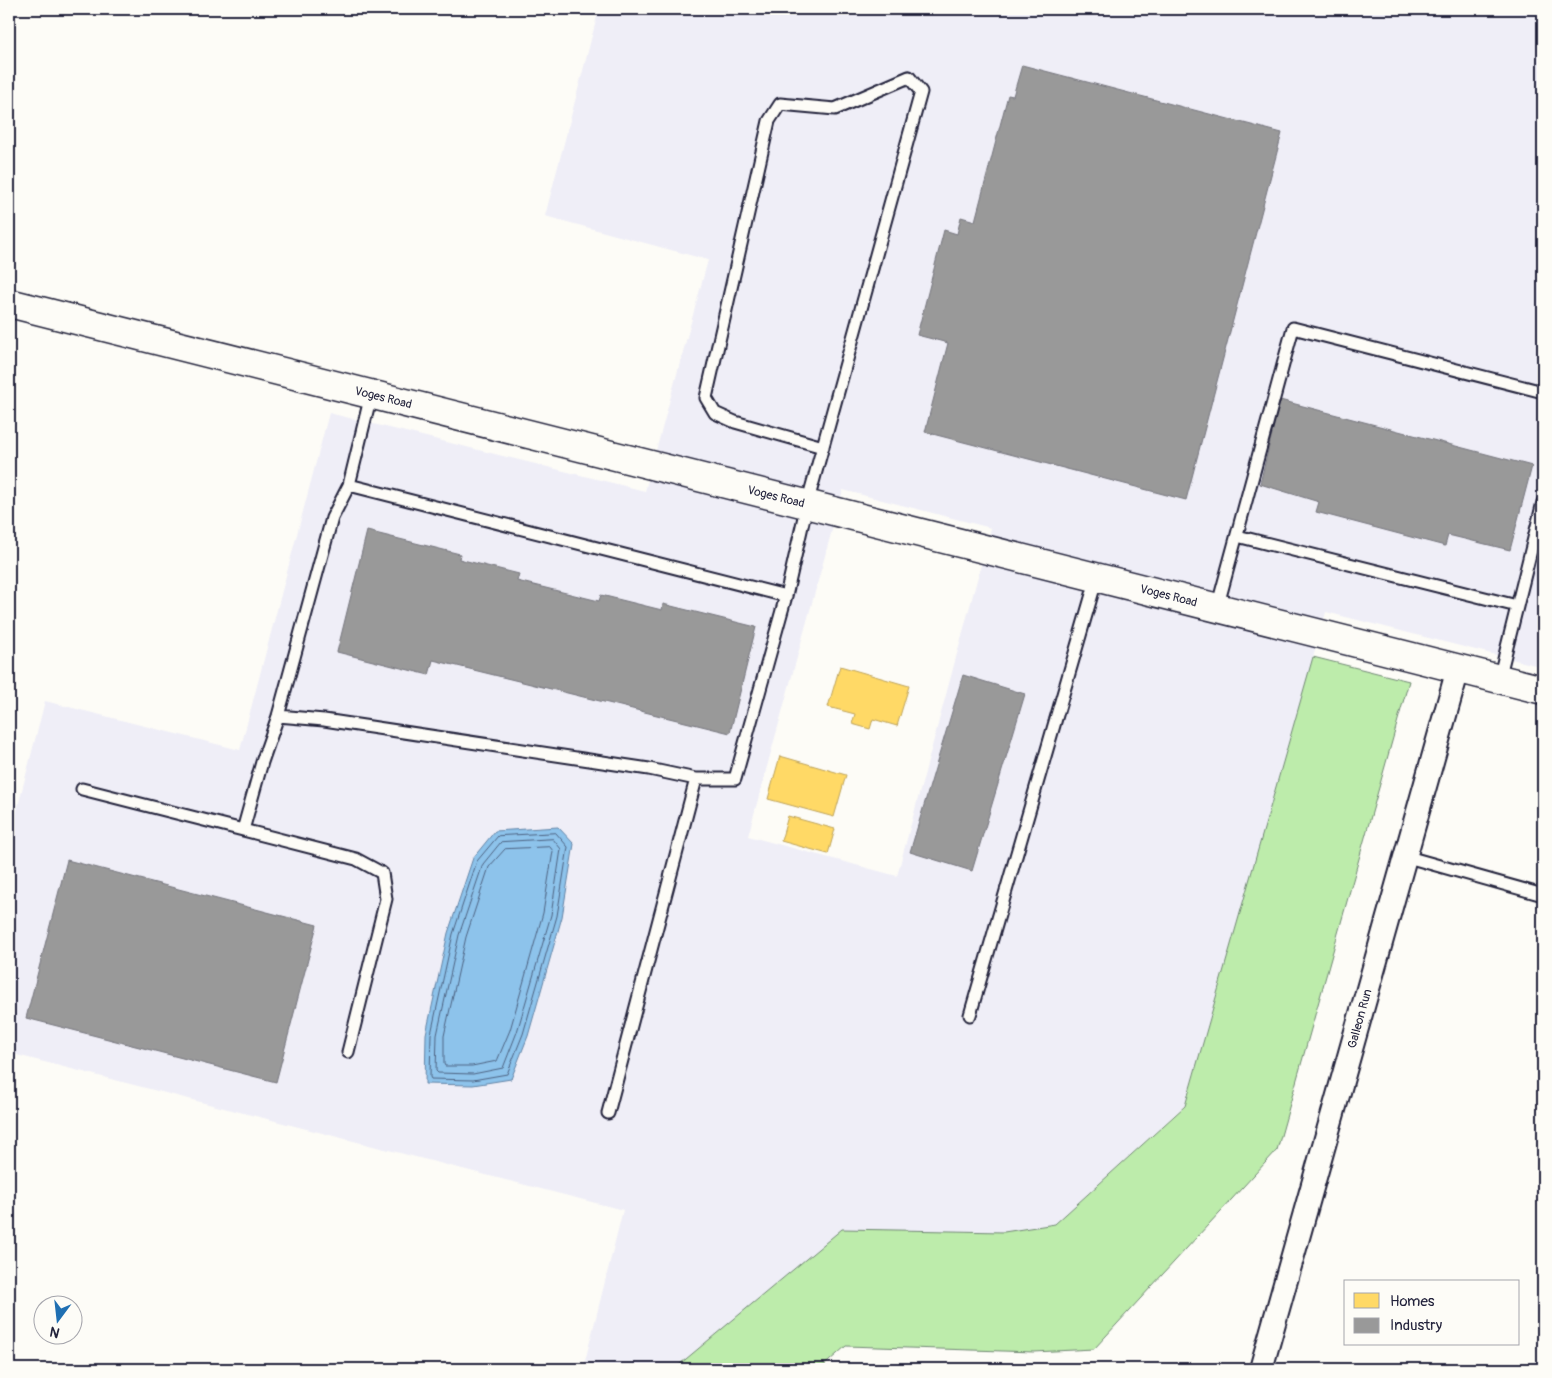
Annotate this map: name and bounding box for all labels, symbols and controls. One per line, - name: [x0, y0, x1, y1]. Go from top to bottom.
- street label: Voges Road: [353, 383, 413, 412]
- street label: Voges Road: [746, 483, 806, 511]
- street label: Voges Road: [1138, 582, 1199, 611]
- street label: Galleon Run: [1345, 987, 1376, 1050]
- legend: [1344, 1280, 1520, 1346]
- text: Homes: [1390, 1292, 1435, 1311]
- north arrow: [32, 1296, 82, 1346]
- text: Industry: [1390, 1316, 1443, 1335]
- text: N: [48, 1323, 62, 1342]

